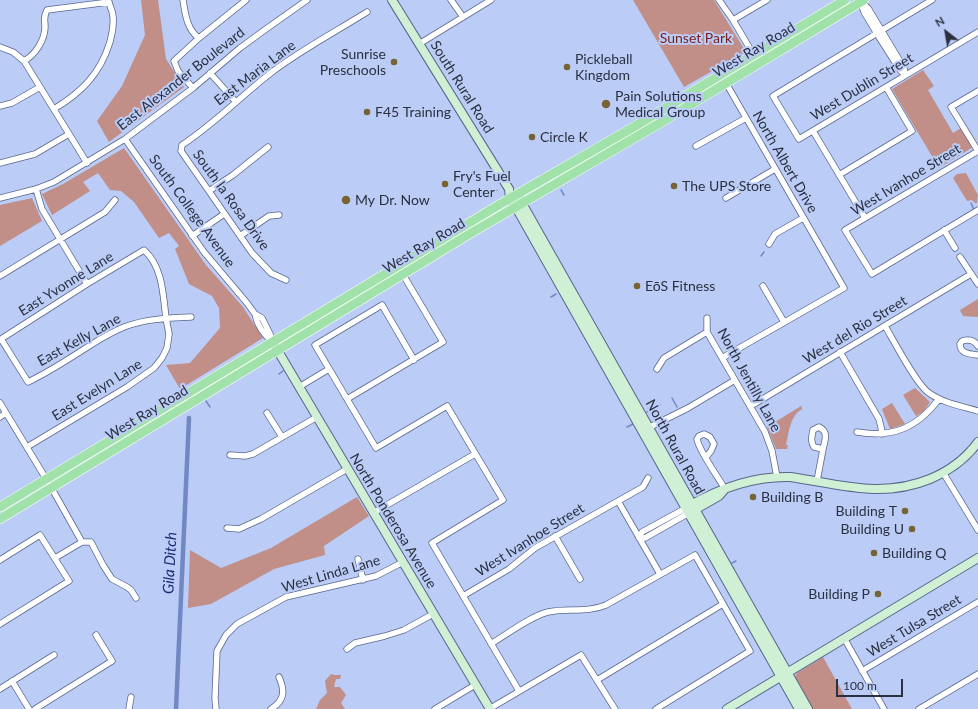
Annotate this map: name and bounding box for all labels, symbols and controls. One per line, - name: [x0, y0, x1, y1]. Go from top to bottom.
- north arrow: [926, 12, 966, 52]
- text: N: [933, 14, 947, 29]
- street label: West Ray Road: [710, 19, 798, 81]
- street label: East Alexander Boulevard: [114, 24, 248, 134]
- park label: Sunset Park: [660, 30, 732, 46]
- street label: East Maria Lane: [211, 37, 299, 109]
- street label: South Rural Road: [427, 38, 497, 136]
- place label: Sunrise Preschools: [320, 46, 386, 78]
- street label: West Dublin Street: [808, 50, 916, 124]
- place label: Pickleball Kingdom: [575, 51, 633, 84]
- marker: Sunrise Preschools: [389, 57, 399, 67]
- marker: Pickleball Kingdom: [562, 62, 572, 72]
- place label: Pain Solutions Medical Group: [615, 88, 705, 120]
- marker: Pain Solutions Medical Group: [600, 98, 612, 110]
- place label: F45 Training: [375, 104, 451, 120]
- marker: F45 Training: [362, 107, 372, 117]
- street label: North Albert Drive: [749, 108, 821, 216]
- place label: Circle K: [540, 129, 588, 145]
- marker: Circle K: [527, 132, 537, 142]
- street label: West Ivanhoe Street: [848, 141, 964, 219]
- street label: South la Rosa Drive: [189, 147, 273, 253]
- street label: South College Avenue: [145, 151, 239, 271]
- place label: Fry's Fuel Center: [453, 168, 511, 200]
- place label: The UPS Store: [682, 178, 771, 194]
- marker: Fry's Fuel Center: [440, 179, 450, 189]
- marker: The UPS Store: [669, 181, 679, 191]
- place label: My Dr. Now: [355, 192, 430, 208]
- marker: My Dr. Now: [340, 194, 352, 206]
- street label: West Ray Road: [380, 215, 468, 277]
- street label: East Yvonne Lane: [16, 248, 116, 320]
- place label: EōS Fitness: [645, 278, 715, 294]
- marker: EōS Fitness: [632, 281, 642, 291]
- street label: West del Rio Street: [800, 292, 910, 368]
- street label: East Kelly Lane: [34, 310, 124, 370]
- street label: North Jentilly Lane: [714, 325, 784, 435]
- street label: East Evelyn Lane: [49, 356, 145, 424]
- street label: West Ray Road: [103, 382, 191, 444]
- street label: North Rural Road: [642, 397, 708, 497]
- street label: North Ponderosa Avenue: [346, 450, 440, 592]
- place label: Building B: [761, 489, 823, 505]
- marker: Building B: [748, 492, 758, 502]
- street label: West Ivanhoe Street: [473, 500, 587, 580]
- place label: Building T: [835, 503, 897, 519]
- marker: Building T: [900, 506, 910, 516]
- place label: Building U: [840, 521, 904, 537]
- marker: Building U: [907, 524, 917, 534]
- water label: Gila Ditch: [159, 532, 181, 594]
- place label: Building Q: [882, 545, 946, 561]
- marker: Building Q: [869, 548, 879, 558]
- street label: West Linda Lane: [280, 552, 382, 596]
- place label: Building P: [808, 586, 870, 602]
- marker: Building P: [873, 589, 883, 599]
- street label: West Tulsa Street: [864, 591, 964, 661]
- scale bar: [838, 671, 905, 697]
- text: 100 m: [843, 678, 877, 693]

